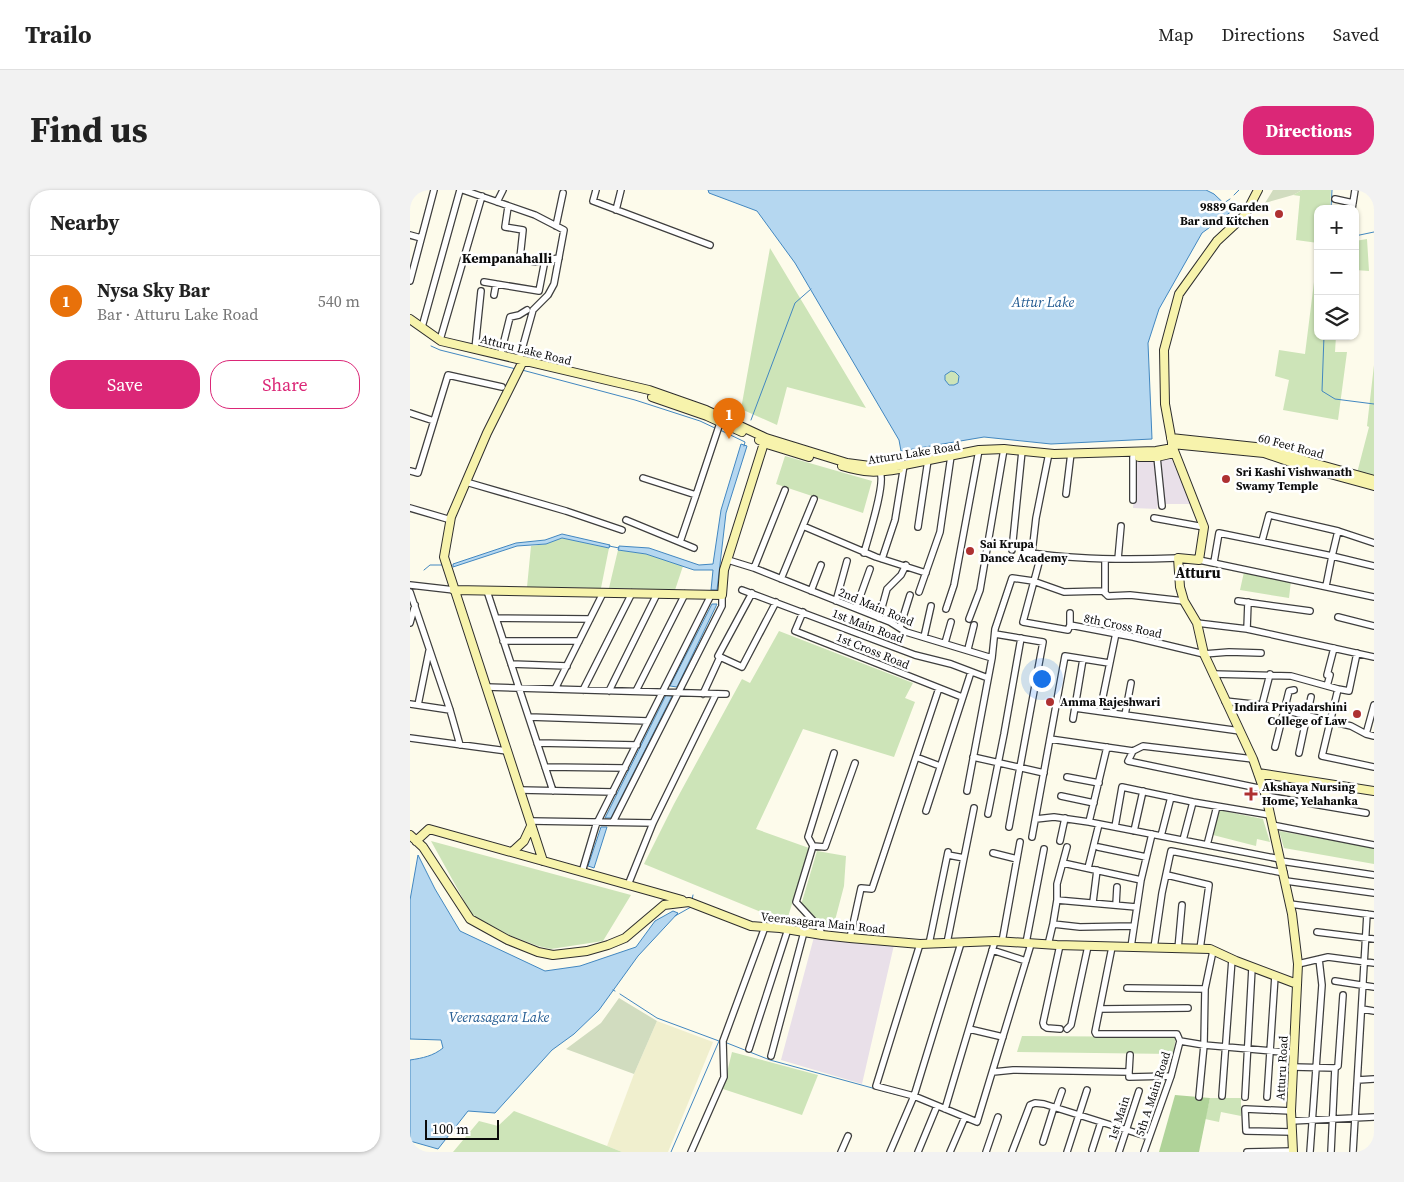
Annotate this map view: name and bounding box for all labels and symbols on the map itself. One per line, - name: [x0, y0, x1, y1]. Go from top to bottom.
- place label: 9889 Garden Bar and Kitchen: [1180, 199, 1270, 229]
- marker: 9889 Garden Bar and Kitchen: [1273, 208, 1285, 220]
- district label: Kempanahalli: [462, 248, 553, 268]
- water label: Attur Lake: [1011, 292, 1075, 312]
- street label: Atturu Lake Road: [479, 331, 573, 369]
- pin: 1: [713, 398, 745, 439]
- street label: 60 Feet Road: [1256, 430, 1326, 462]
- street label: Atturu Lake Road: [867, 438, 961, 468]
- place label: Sri Kashi Vishwanath Swamy Temple: [1236, 464, 1353, 494]
- marker: Sri Kashi Vishwanath Swamy Temple: [1220, 473, 1232, 485]
- place label: Sai Krupa Dance Academy: [980, 536, 1068, 566]
- marker: Sai Krupa Dance Academy: [964, 545, 976, 557]
- district label: Atturu: [1175, 562, 1221, 583]
- street label: 2nd Main Road: [836, 584, 916, 630]
- street label: 1st Main Road: [830, 605, 906, 647]
- street label: 8th Cross Road: [1082, 610, 1164, 642]
- street label: 1st Cross Road: [834, 629, 912, 673]
- your location: [1029, 666, 1055, 692]
- place label: Amma Rajeshwari: [1060, 694, 1161, 710]
- marker: Amma Rajeshwari: [1044, 696, 1056, 708]
- place label: Indira Priyadarshini College of Law: [1234, 699, 1348, 729]
- marker: Indira Priyadarshini College of Law: [1351, 708, 1363, 720]
- place label: Akshaya Nursing Home, Yelahanka: [1262, 779, 1358, 809]
- marker: Akshaya Nursing Home, Yelahanka: [1244, 787, 1258, 801]
- street label: Veerasagara Main Road: [760, 909, 886, 938]
- water label: Veerasagara Lake: [449, 1007, 550, 1027]
- street label: Atturu Road: [1272, 1035, 1292, 1101]
- street label: 5th A Main Road: [1132, 1049, 1174, 1138]
- street label: 1st Main: [1104, 1094, 1134, 1142]
- scale bar: [425, 1117, 499, 1140]

